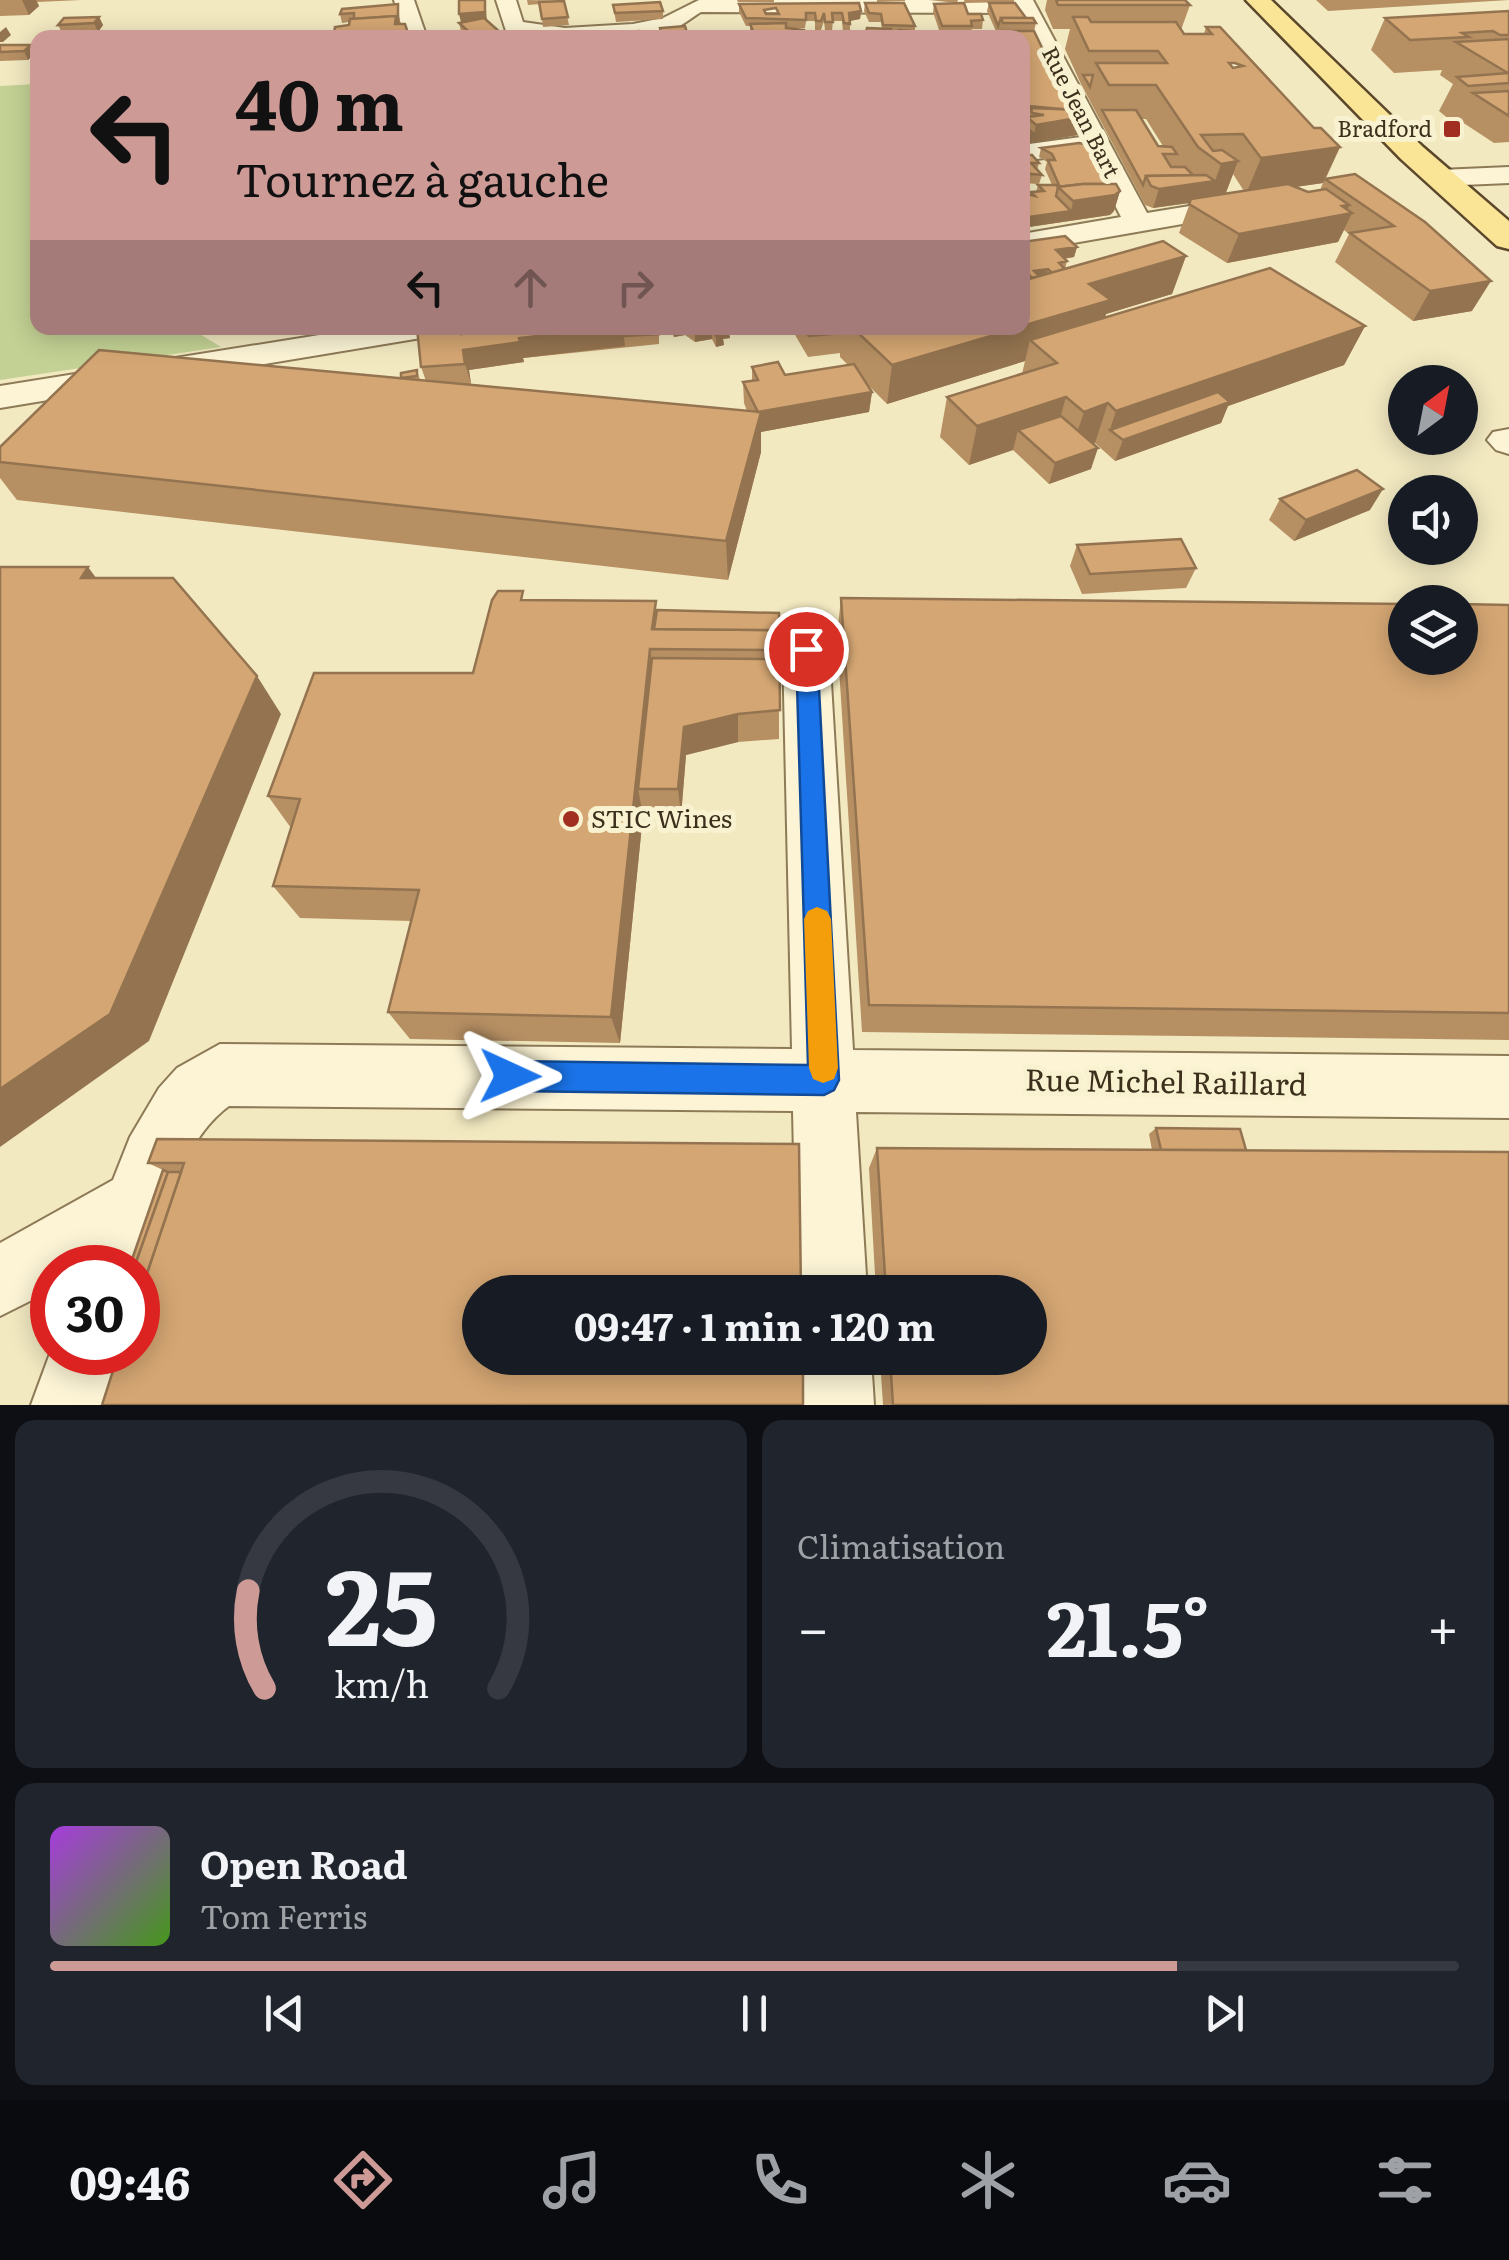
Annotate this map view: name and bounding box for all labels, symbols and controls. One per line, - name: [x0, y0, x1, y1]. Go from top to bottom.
- street label: Rue Jean Bart: [1035, 40, 1130, 183]
- text: 40 m: [235, 49, 404, 153]
- icon: left: [70, 70, 200, 200]
- place label: Bradford: [1337, 111, 1432, 144]
- marker: Bradford: [1441, 118, 1463, 140]
- text: Tournez à gauche: [235, 144, 609, 211]
- icon: left: [398, 260, 453, 315]
- icon: ahead: [503, 260, 558, 315]
- icon: right: [608, 260, 663, 315]
- north arrow: [1388, 365, 1478, 455]
- map controls: [1388, 365, 1478, 675]
- button: sound: [1388, 475, 1478, 565]
- button: layers: [1388, 585, 1478, 675]
- pin: [764, 607, 849, 692]
- icon: arrive: [779, 622, 834, 677]
- place label: STIC Wines: [591, 799, 732, 836]
- marker: STIC Wines: [560, 808, 582, 830]
- position arrow: [458, 1024, 562, 1128]
- street label: Rue Michel Raillard: [1025, 1056, 1307, 1104]
- speed limit sign: 30: [30, 1245, 160, 1375]
- text: 09:47 · 1 min · 120 m: [574, 1296, 935, 1353]
- text: Climatisation: [797, 1521, 1005, 1569]
- text: 25: [325, 1524, 437, 1678]
- text: 21.5°: [1046, 1569, 1210, 1680]
- text: −: [797, 1584, 829, 1666]
- text: +: [1427, 1584, 1459, 1666]
- text: km/h: [333, 1656, 429, 1709]
- text: Open Road: [200, 1834, 408, 1891]
- text: Tom Ferris: [200, 1891, 367, 1939]
- icon: previous: [257, 1986, 312, 2041]
- icon: pause: [727, 1986, 782, 2041]
- icon: next: [1197, 1986, 1252, 2041]
- icon: directions: [328, 2145, 398, 2215]
- icon: music: [537, 2145, 607, 2215]
- icon: phone: [745, 2145, 815, 2215]
- icon: climate: [953, 2145, 1023, 2215]
- icon: car: [1162, 2145, 1232, 2215]
- icon: filters: [1370, 2145, 1440, 2215]
- text: 09:46: [69, 2147, 190, 2214]

